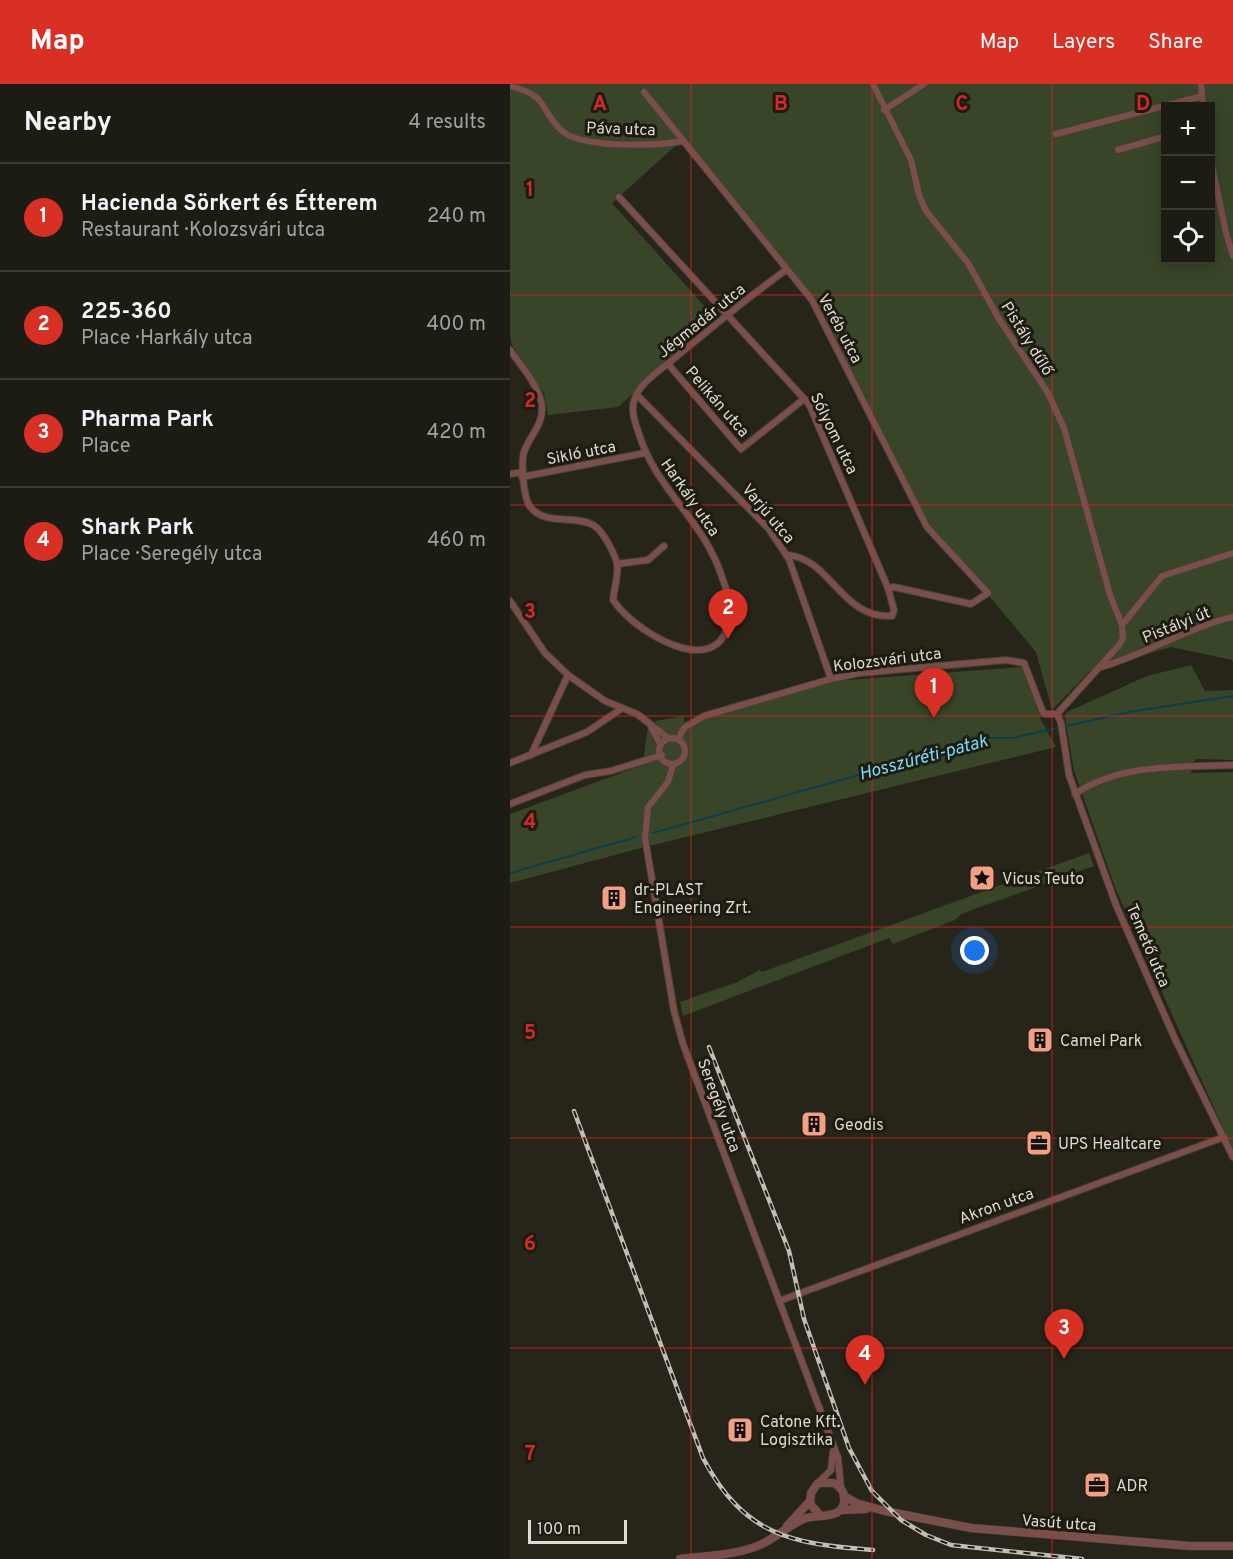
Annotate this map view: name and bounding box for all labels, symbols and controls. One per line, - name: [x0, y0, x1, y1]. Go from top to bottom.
- text: Map: [30, 24, 85, 60]
- text: Map: [980, 29, 1019, 56]
- text: Layers: [1052, 29, 1115, 56]
- text: Share: [1148, 29, 1203, 56]
- text: A: [593, 92, 607, 118]
- text: B: [774, 92, 788, 118]
- text: C: [956, 92, 968, 118]
- text: D: [1136, 92, 1150, 118]
- map controls: [1161, 102, 1215, 264]
- button: +: [1161, 102, 1215, 156]
- text: Nearby: [24, 107, 112, 140]
- text: 4 results: [409, 110, 486, 136]
- street label: Páva utca: [586, 119, 656, 141]
- button: −: [1161, 156, 1215, 210]
- text: 1: [526, 178, 534, 204]
- text: Hacienda Sörkert és Étterem: [81, 191, 378, 218]
- text: 1: [40, 204, 48, 230]
- text: 240 m: [427, 204, 486, 230]
- button: locate: [1161, 210, 1215, 264]
- text: Restaurant · Kolozsvári utca: [81, 218, 325, 244]
- street label: Jégmadár utca: [654, 280, 750, 363]
- street label: Veréb utca: [813, 291, 866, 367]
- street label: Pistály dűlő: [996, 298, 1057, 381]
- text: 225-360: [81, 299, 172, 326]
- text: 2: [37, 312, 50, 338]
- text: 400 m: [426, 312, 486, 338]
- text: Place · Harkály utca: [81, 326, 252, 352]
- street label: Pelikán utca: [680, 363, 753, 442]
- text: 2: [524, 389, 536, 415]
- street label: Sólyom utca: [805, 390, 862, 478]
- text: Pharma Park: [81, 407, 214, 434]
- text: 3: [38, 420, 50, 446]
- text: 420 m: [427, 420, 486, 446]
- text: Place: [81, 434, 131, 460]
- street label: Sikló utca: [545, 437, 618, 470]
- street label: Harkály utca: [655, 456, 723, 541]
- street label: Varjú utca: [737, 480, 798, 548]
- text: Shark Park: [81, 515, 194, 542]
- text: 4: [37, 528, 50, 554]
- text: 460 m: [427, 528, 486, 554]
- text: Place · Seregély utca: [81, 542, 262, 568]
- pin: 2: [708, 590, 748, 639]
- text: 3: [524, 600, 536, 626]
- street label: Pistályi út: [1140, 603, 1214, 649]
- street label: Kolozsvári utca: [832, 644, 943, 678]
- pin: 1: [914, 668, 954, 718]
- water label: Hosszúréti-patak: [857, 730, 991, 787]
- text: 4: [524, 810, 536, 836]
- place icon: Vicus Teuto: [967, 863, 997, 893]
- place label: Vicus Teuto: [1002, 870, 1084, 890]
- place label: dr-PLAST Engineering Zrt.: [634, 881, 751, 919]
- building icon: dr-PLAST Engineering Zrt.: [599, 883, 629, 913]
- street label: Temető utca: [1121, 901, 1174, 990]
- your location: [960, 936, 989, 965]
- text: 5: [524, 1021, 536, 1047]
- building icon: Camel Park: [1025, 1025, 1055, 1055]
- place label: Camel Park: [1060, 1032, 1142, 1052]
- street label: Seregély utca: [692, 1056, 744, 1155]
- building icon: Geodis: [799, 1109, 829, 1139]
- place label: Geodis: [834, 1116, 884, 1136]
- office icon: UPS Healtcare: [1024, 1128, 1054, 1158]
- place label: UPS Healtcare: [1058, 1135, 1161, 1155]
- street label: Akron utca: [957, 1184, 1037, 1230]
- text: 6: [524, 1232, 536, 1258]
- pin: 3: [1044, 1310, 1084, 1359]
- pin: 4: [846, 1336, 884, 1385]
- place label: Catone Kft. Logisztika: [760, 1413, 840, 1451]
- building icon: Catone Kft. Logisztika: [725, 1415, 755, 1445]
- text: 7: [525, 1442, 535, 1468]
- office icon: ADR: [1082, 1470, 1112, 1500]
- place label: ADR: [1116, 1477, 1148, 1497]
- street label: Vasút utca: [1021, 1511, 1097, 1537]
- scale bar: [528, 1517, 627, 1544]
- text: 100 m: [537, 1520, 581, 1540]

